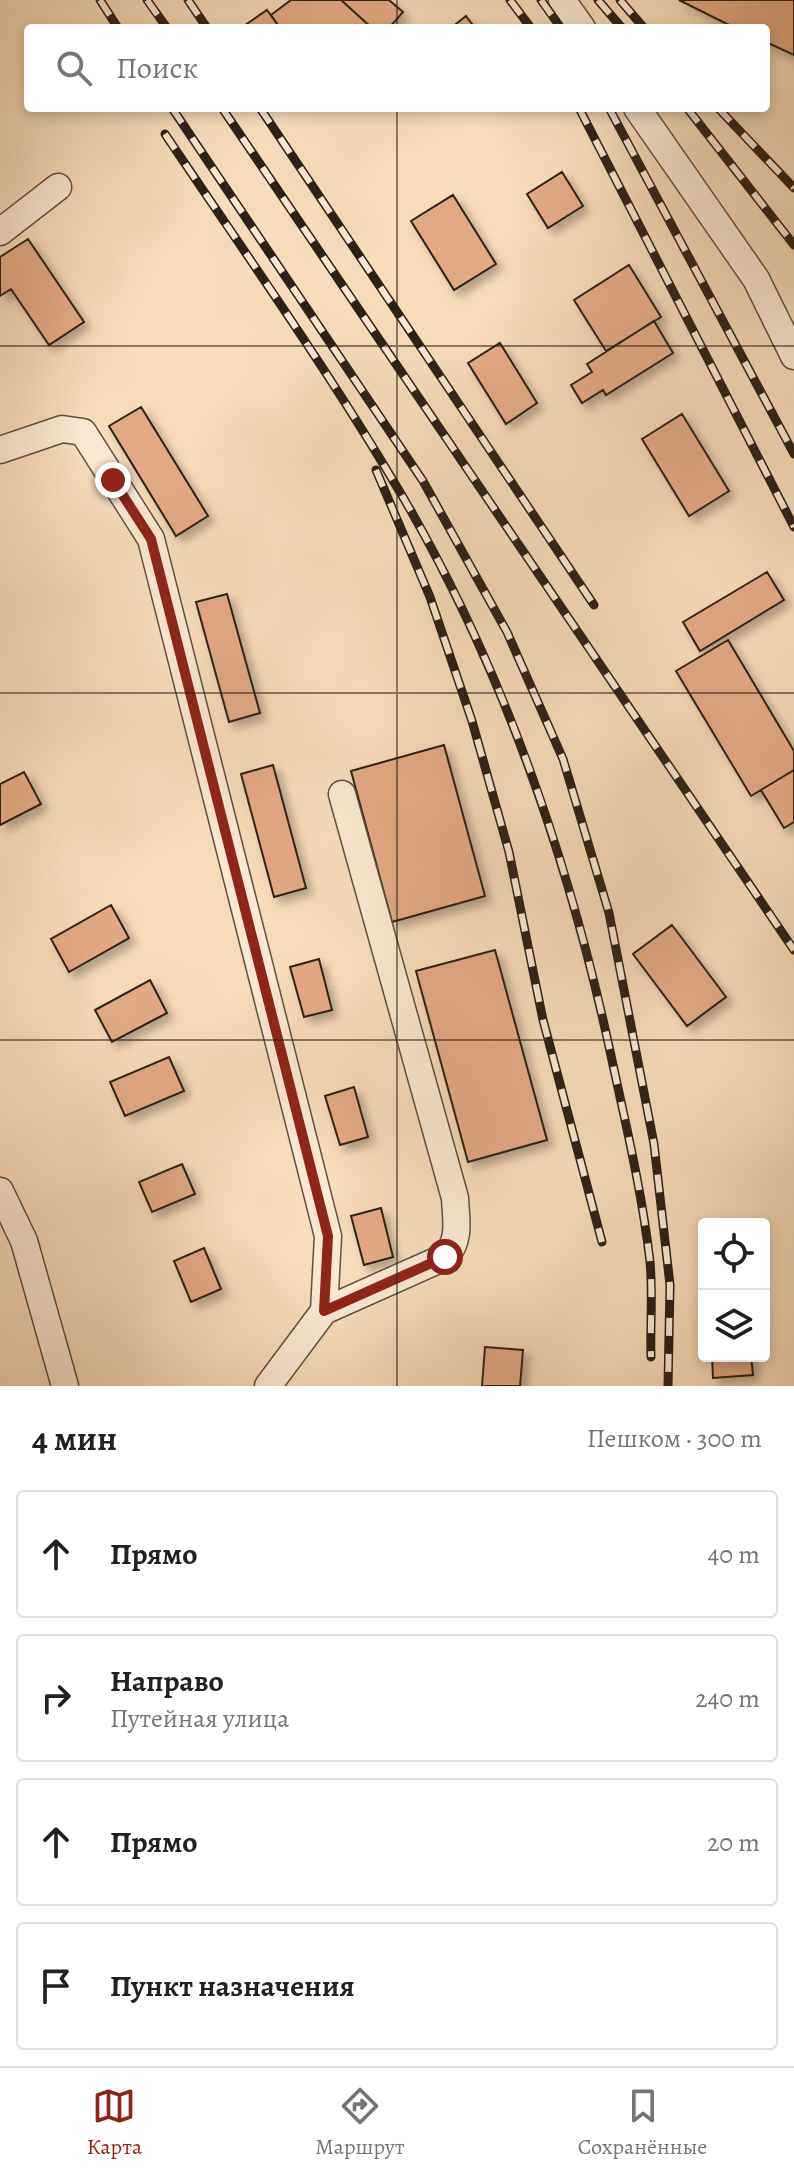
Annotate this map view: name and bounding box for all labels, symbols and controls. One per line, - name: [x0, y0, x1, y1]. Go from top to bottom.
- search box: [24, 24, 770, 112]
- icon: search: [52, 46, 96, 90]
- text: Поиск: [116, 48, 198, 88]
- route end: [95, 462, 131, 498]
- map controls: [698, 1218, 770, 1362]
- button: locate: [698, 1218, 770, 1290]
- route start: [427, 1239, 463, 1275]
- button: layers: [698, 1290, 770, 1362]
- text: 4 мин: [32, 1415, 117, 1462]
- text: Пешком · 300 m: [587, 1421, 762, 1456]
- icon: ahead: [34, 1532, 78, 1576]
- text: Прямо: [110, 1534, 197, 1574]
- text: 40 m: [708, 1537, 760, 1572]
- text: Направо: [110, 1661, 224, 1701]
- icon: right: [34, 1676, 78, 1720]
- text: 240 m: [695, 1681, 760, 1716]
- text: Путейная улица: [110, 1701, 289, 1736]
- icon: ahead: [34, 1820, 78, 1864]
- text: Прямо: [110, 1822, 197, 1862]
- text: 20 m: [707, 1825, 760, 1860]
- icon: arrive: [34, 1964, 78, 2008]
- text: Пункт назначения: [110, 1966, 355, 2006]
- tab: Карта: [87, 2084, 142, 2162]
- tab: Маршрут: [315, 2084, 404, 2162]
- tab: Сохранённые: [578, 2084, 707, 2162]

